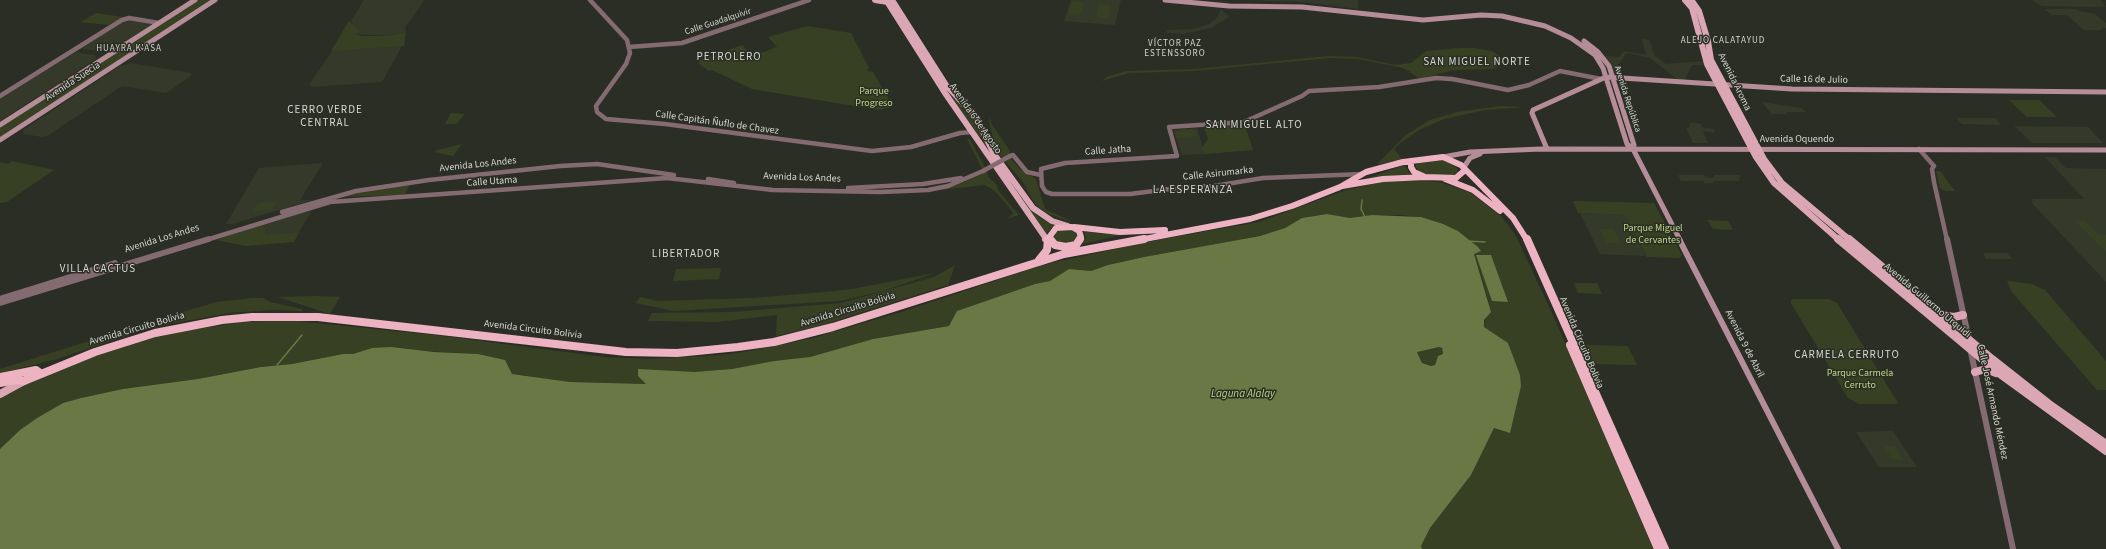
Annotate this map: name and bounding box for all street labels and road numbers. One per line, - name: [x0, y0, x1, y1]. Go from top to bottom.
- street label: Calle Guadalquivir: [684, 6, 752, 38]
- street label: Avenida Aroma: [1715, 51, 1753, 113]
- street label: Avenida Suecia: [43, 60, 103, 104]
- street label: Avenida República: [1611, 64, 1643, 134]
- street label: Calle 16 de Julio: [1780, 73, 1848, 87]
- street label: Avenida 6 de Agosto: [946, 81, 1004, 157]
- street label: Calle Capitán Ñuflo de Chavez: [654, 108, 780, 138]
- street label: Avenida Oquendo: [1760, 134, 1834, 146]
- street label: Calle Jatha: [1084, 143, 1132, 159]
- street label: Avenida Los Andes: [439, 155, 517, 175]
- street label: Calle Asirumarka: [1182, 164, 1254, 184]
- street label: Avenida Los Andes: [763, 171, 841, 185]
- street label: Calle Utama: [466, 174, 518, 190]
- street label: Avenida Los Andes: [123, 222, 201, 256]
- street label: Avenida Guillermo Urquidi: [1881, 261, 1973, 341]
- street label: Avenida Circuito Bolivia: [799, 290, 897, 330]
- street label: Avenida Circuito Bolivia: [1556, 295, 1606, 391]
- street label: Avenida 9 de Abril: [1722, 308, 1766, 380]
- street label: Avenida Circuito Bolivia: [88, 310, 186, 348]
- street label: Avenida Circuito Bolivia: [483, 318, 583, 342]
- street label: Calle José Armando Méndez: [1974, 343, 2010, 461]

